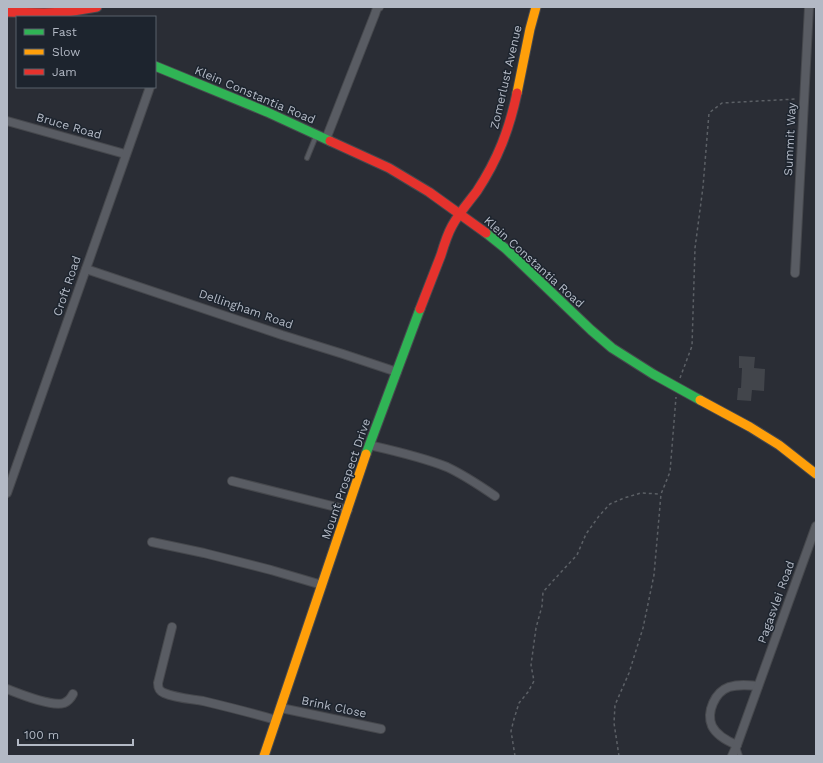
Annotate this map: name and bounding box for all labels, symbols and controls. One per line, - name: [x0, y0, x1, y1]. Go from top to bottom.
- legend: [16, 16, 156, 88]
- street label: Zomerlust Avenue: [487, 24, 525, 130]
- text: Fast: [52, 25, 77, 39]
- text: Slow: [52, 45, 80, 59]
- street label: Klein Constantia Road: [193, 63, 317, 127]
- text: Jam: [52, 65, 77, 79]
- street label: Summit Way: [781, 101, 799, 176]
- street label: Bruce Road: [35, 110, 103, 142]
- street label: Klein Constantia Road: [481, 213, 587, 311]
- street label: Croft Road: [50, 254, 84, 318]
- street label: Dellingham Road: [197, 286, 295, 332]
- street label: Mount Prospect Drive: [319, 417, 373, 541]
- street label: Pagasvlei Road: [755, 559, 797, 645]
- street label: Brink Close: [300, 693, 368, 721]
- scale bar: [18, 721, 133, 747]
- text: 100 m: [24, 728, 59, 742]

